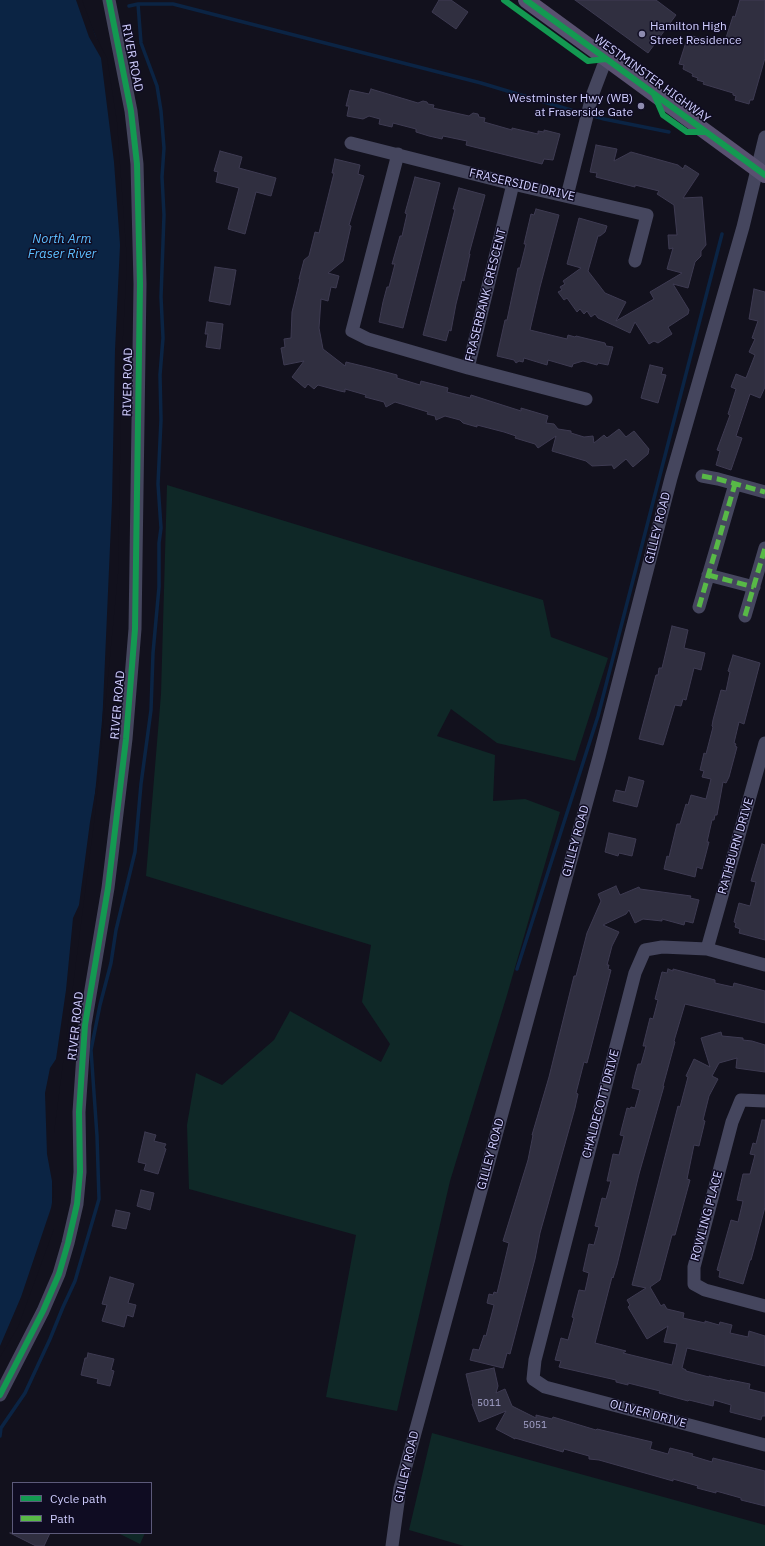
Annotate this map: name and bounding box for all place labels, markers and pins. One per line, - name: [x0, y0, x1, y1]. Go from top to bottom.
- place label: Hamilton High Street Residence: [650, 20, 742, 48]
- marker: Hamilton High Street Residence: [637, 29, 647, 39]
- place label: Westminster Hwy (WB) at Fraserside Gate: [509, 92, 633, 120]
- marker: Westminster Hwy (WB) at Fraserside Gate: [636, 101, 646, 111]

